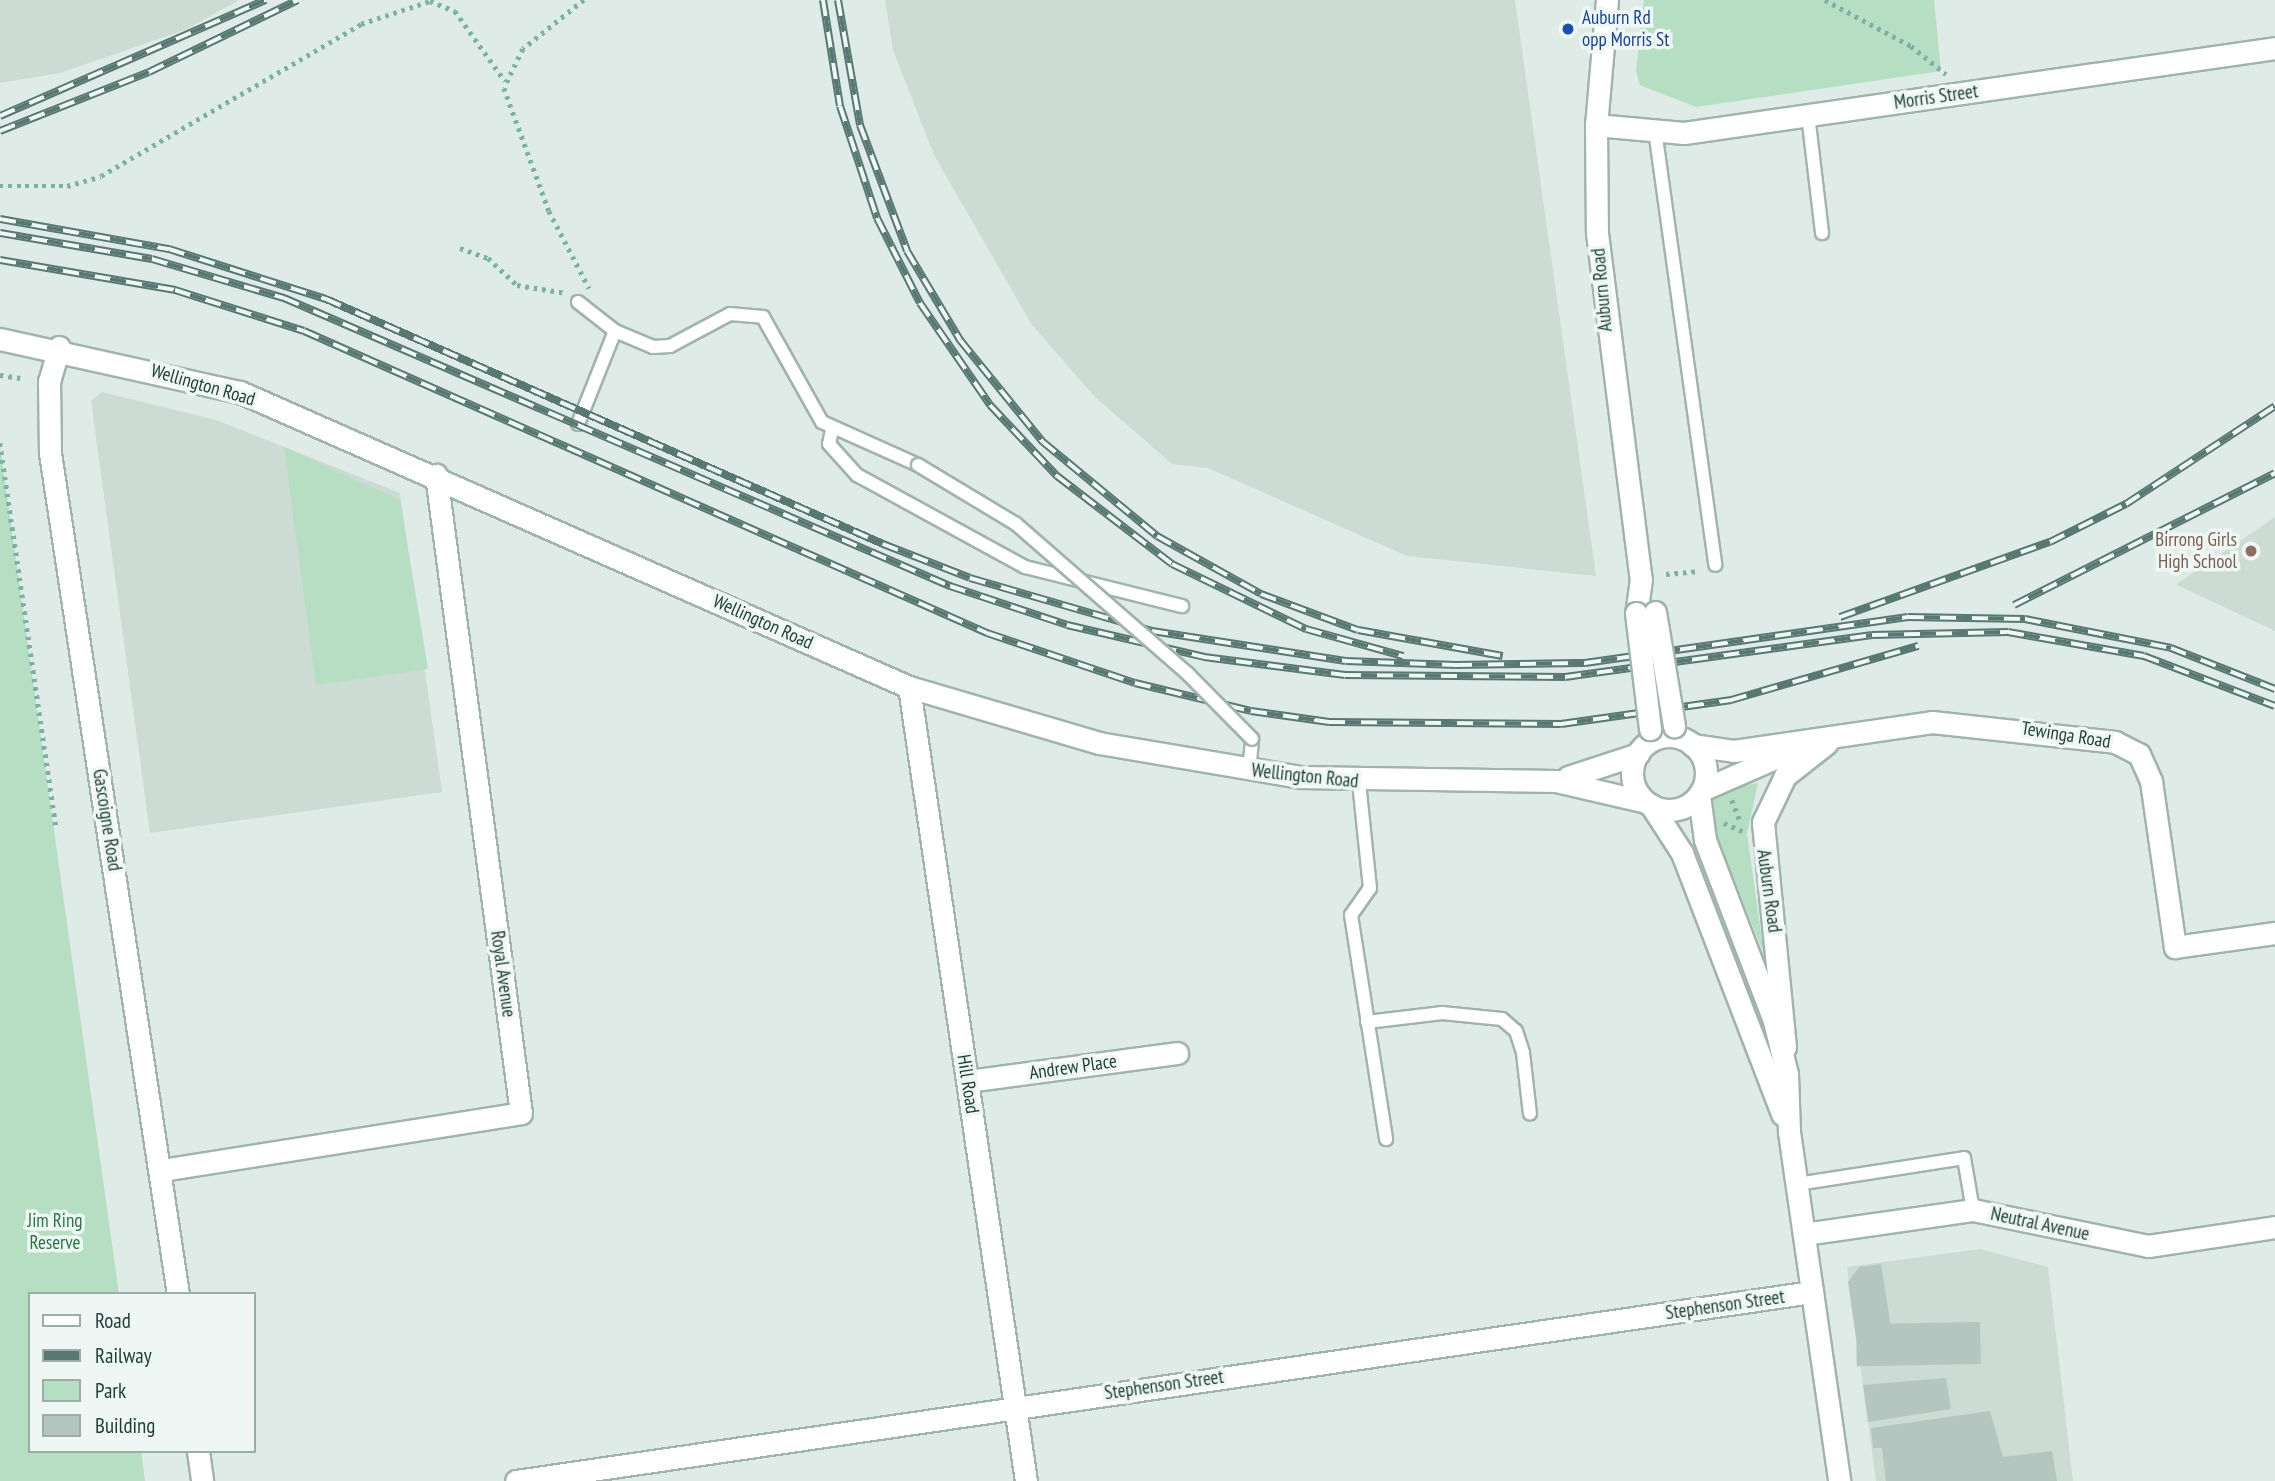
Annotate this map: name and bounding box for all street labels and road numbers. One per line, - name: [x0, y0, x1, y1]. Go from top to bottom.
- street label: Morris Street: [1893, 80, 1979, 114]
- street label: Auburn Road: [1587, 247, 1617, 333]
- street label: Wellington Road: [148, 359, 258, 411]
- street label: Wellington Road: [709, 590, 817, 654]
- street label: Tewinga Road: [2020, 717, 2112, 753]
- street label: Wellington Road: [1250, 759, 1360, 793]
- street label: Gascoigne Road: [88, 767, 126, 873]
- street label: Auburn Road: [1752, 848, 1786, 934]
- street label: Royal Avenue: [486, 929, 520, 1019]
- street label: Andrew Place: [1028, 1050, 1118, 1084]
- street label: Hill Road: [952, 1053, 984, 1115]
- street label: Neutral Avenue: [1988, 1202, 2092, 1246]
- street label: Stephenson Street: [1664, 1285, 1786, 1325]
- street label: Stephenson Street: [1103, 1365, 1225, 1405]

